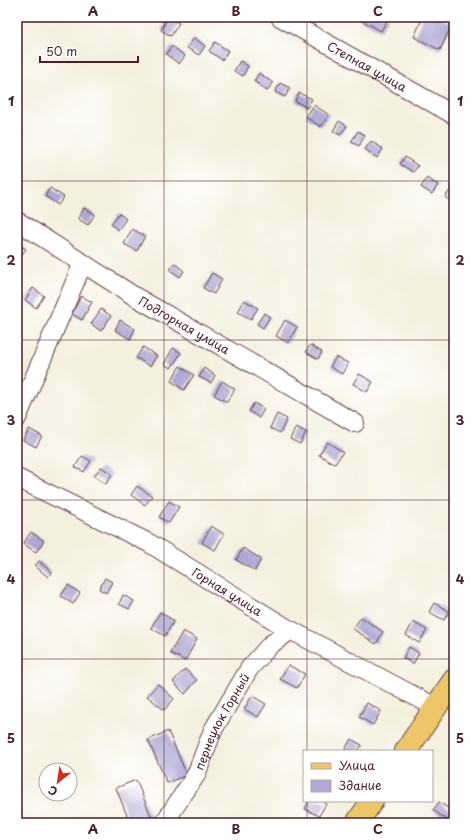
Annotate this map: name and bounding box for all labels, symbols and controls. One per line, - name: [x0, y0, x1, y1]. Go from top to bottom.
- text: A: [88, 1, 98, 20]
- text: B: [232, 1, 241, 20]
- text: C: [373, 1, 383, 20]
- street label: Степная улица: [324, 36, 411, 96]
- scale bar: [40, 38, 138, 64]
- text: 50 m: [46, 42, 77, 60]
- text: 1: [8, 91, 14, 110]
- text: 1: [457, 91, 463, 110]
- text: 2: [6, 250, 16, 269]
- text: 2: [455, 250, 465, 269]
- street label: Подгорная улица: [135, 292, 234, 359]
- text: 3: [7, 410, 16, 429]
- text: 3: [456, 410, 465, 429]
- street label: Горная улица: [189, 563, 266, 620]
- text: 4: [7, 569, 16, 588]
- text: 4: [456, 569, 465, 588]
- street label: пернеулок Горный: [190, 670, 254, 773]
- text: 5: [7, 728, 15, 747]
- text: 5: [456, 728, 464, 747]
- legend: [303, 750, 433, 802]
- text: Улица: [339, 756, 375, 774]
- north arrow: [38, 762, 78, 802]
- text: Здание: [339, 776, 381, 794]
- text: С: [45, 782, 61, 801]
- text: A: [88, 819, 98, 838]
- text: B: [232, 819, 241, 838]
- text: C: [373, 819, 383, 838]

